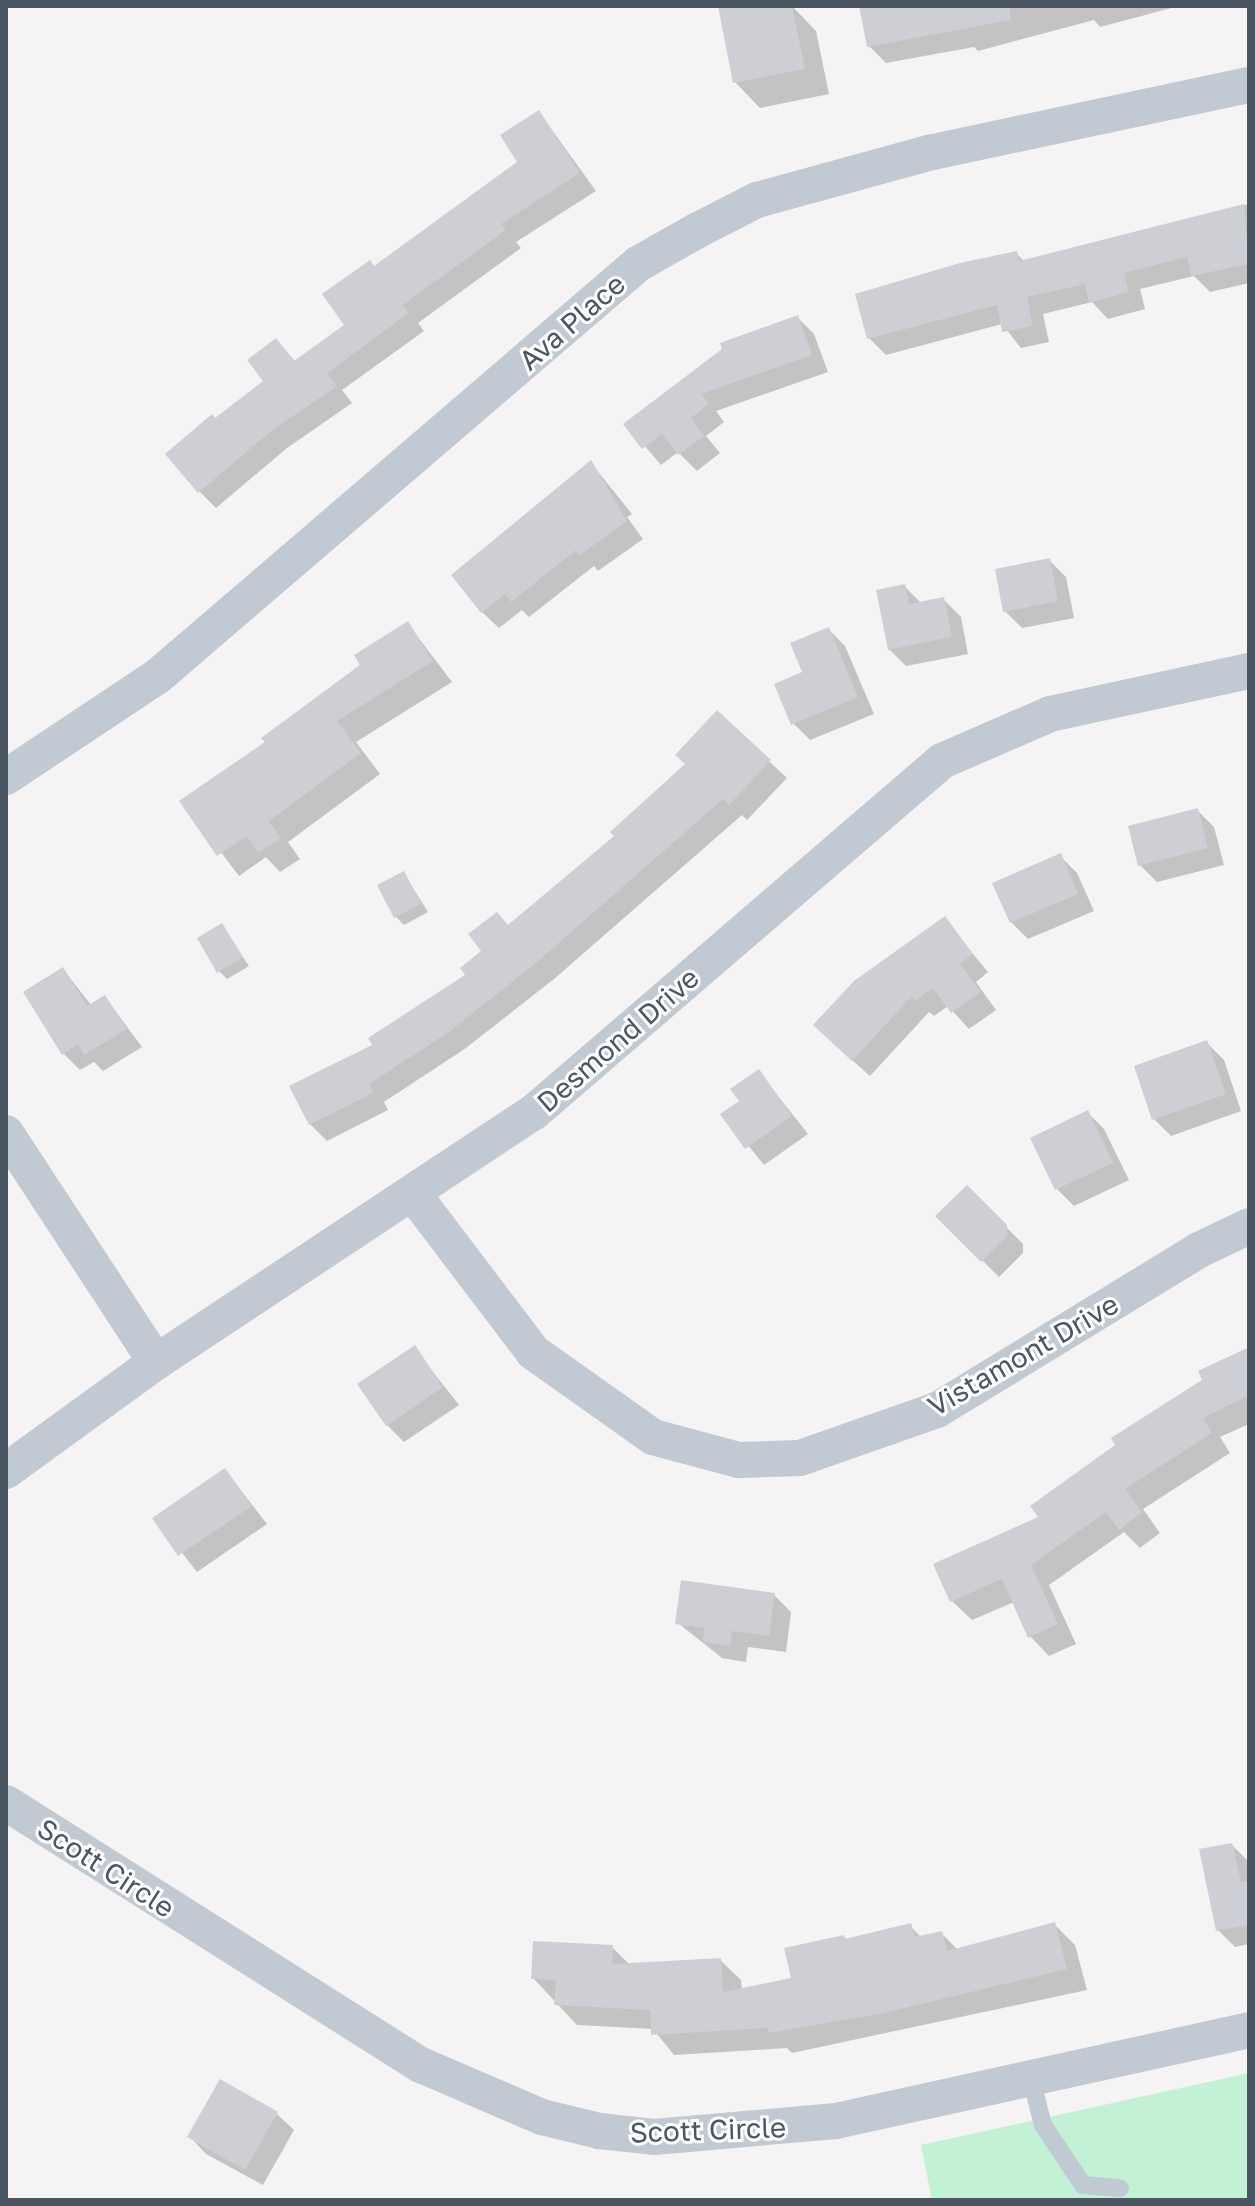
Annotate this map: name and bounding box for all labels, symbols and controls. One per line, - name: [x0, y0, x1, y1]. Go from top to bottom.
- street label: Ava Place: [512, 267, 632, 377]
- street label: Desmond Drive: [530, 961, 706, 1119]
- street label: Vistamont Drive: [922, 1287, 1124, 1423]
- street label: Scott Circle: [31, 1811, 181, 1925]
- street label: Scott Circle: [629, 2110, 787, 2150]

